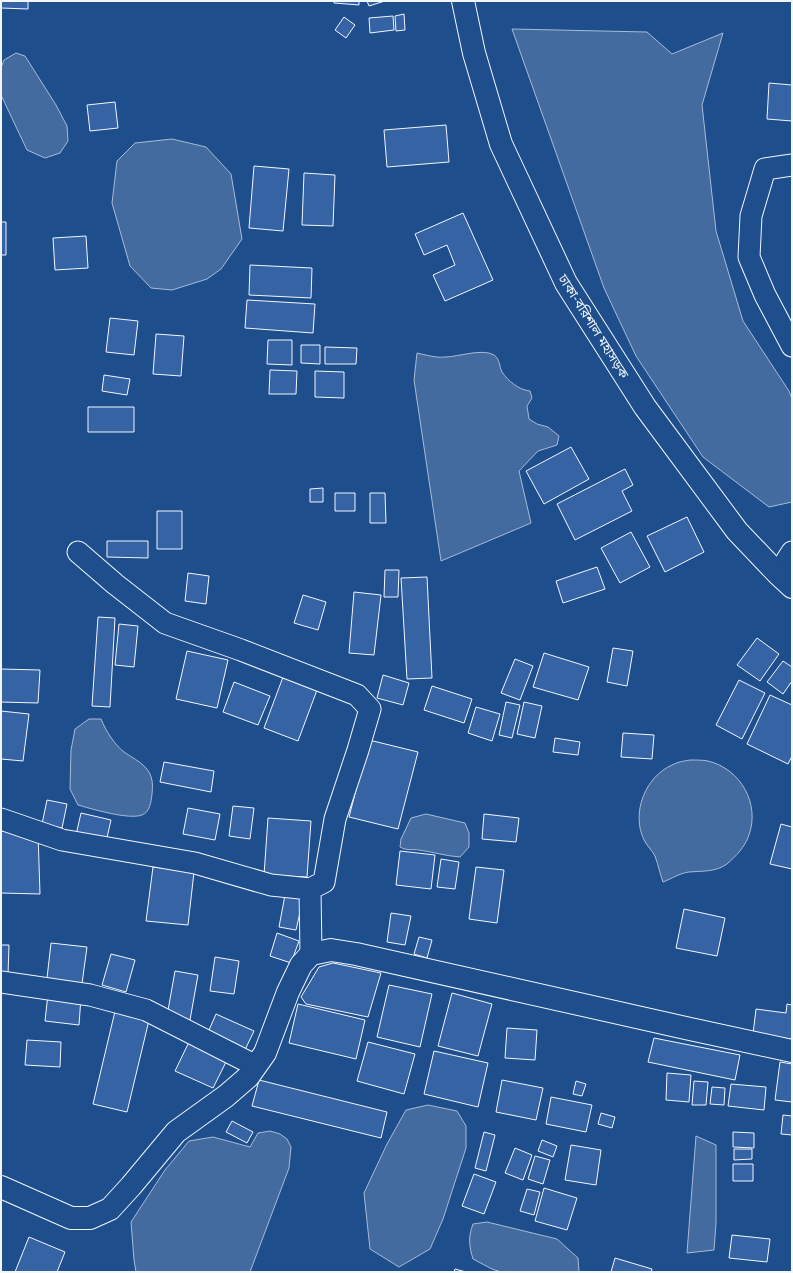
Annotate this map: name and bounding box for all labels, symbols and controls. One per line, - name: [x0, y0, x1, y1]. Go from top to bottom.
- street label: ঢাকা-বরিশাল মহাসড়ক: [554, 270, 633, 382]

